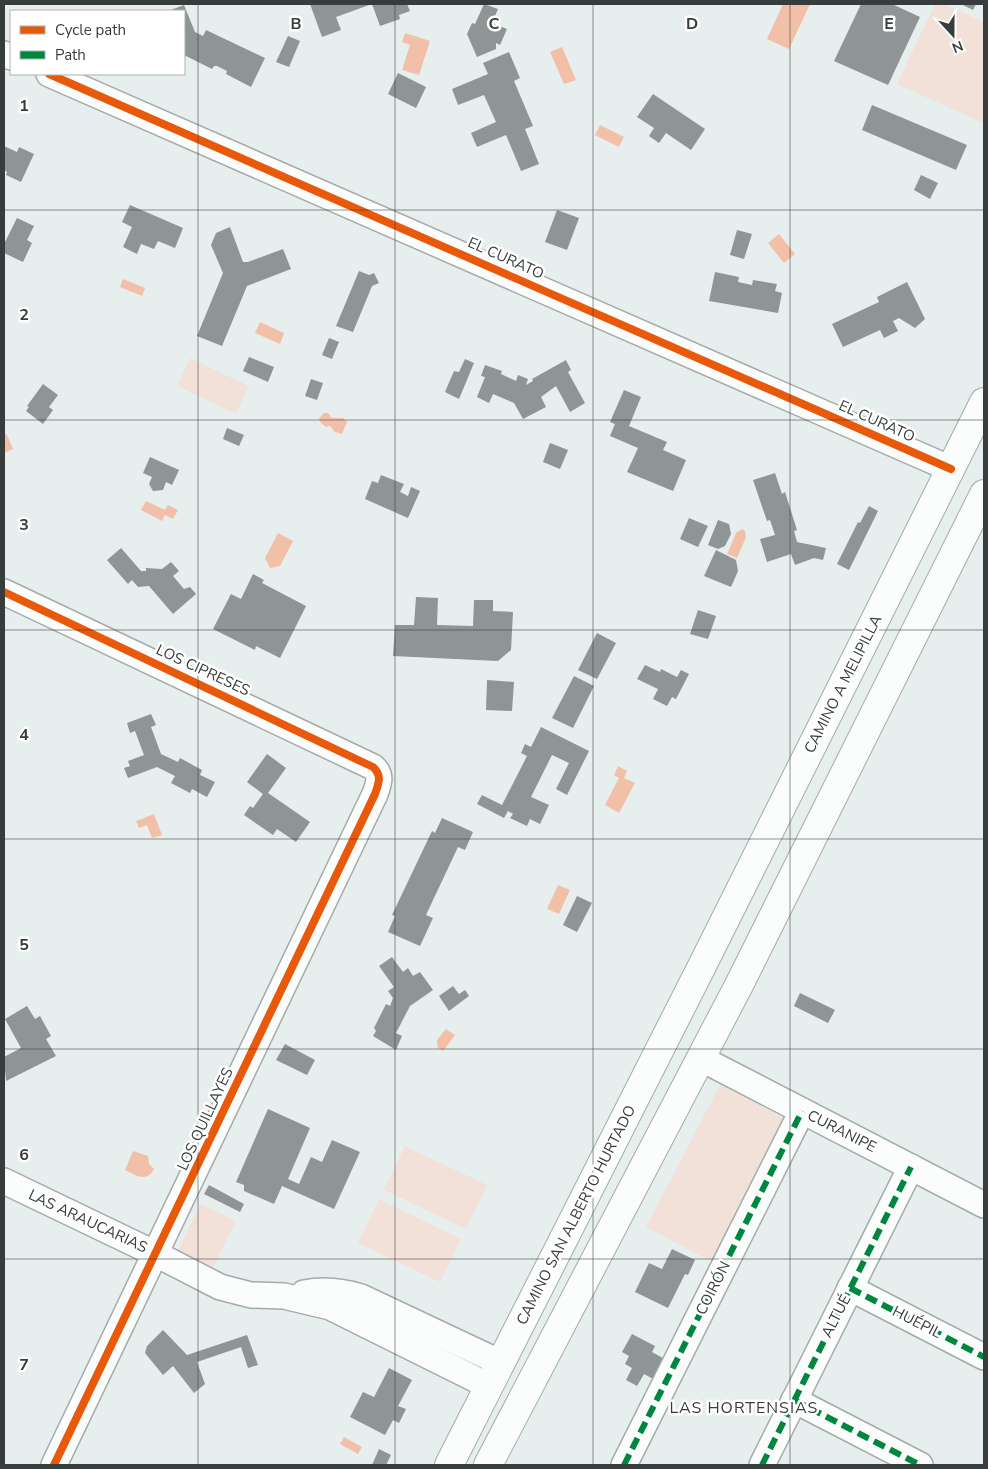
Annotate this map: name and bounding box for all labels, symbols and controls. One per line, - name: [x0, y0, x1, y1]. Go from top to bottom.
- legend: [10, 10, 185, 75]
- north arrow: [928, 10, 978, 60]
- text: B: [290, 13, 302, 35]
- text: C: [489, 13, 500, 35]
- text: D: [686, 13, 698, 35]
- text: E: [884, 13, 894, 35]
- text: Cycle path: [55, 20, 126, 40]
- text: N: [949, 36, 966, 57]
- text: Path: [55, 45, 86, 65]
- text: 1: [19, 95, 29, 117]
- street label: EL CURATO: [465, 232, 547, 284]
- text: 2: [19, 304, 29, 326]
- street label: EL CURATO: [836, 395, 918, 447]
- text: 3: [19, 514, 29, 536]
- street label: CAMINO A MELIPILLA: [799, 611, 887, 756]
- street label: LOS CIPRESES: [153, 640, 253, 700]
- text: 4: [19, 724, 29, 746]
- text: 5: [19, 934, 29, 956]
- street label: LOS QUILLAYES: [172, 1064, 238, 1174]
- street label: CAMINO SAN ALBERTO HURTADO: [512, 1102, 640, 1328]
- street label: CURANIPE: [804, 1105, 880, 1157]
- text: 6: [19, 1144, 29, 1166]
- street label: LAS ARAUCARIAS: [25, 1185, 151, 1257]
- street label: COIRÓN: [690, 1257, 735, 1318]
- street label: ALTUÉ: [817, 1291, 855, 1341]
- street label: HUÉPIL: [889, 1301, 945, 1343]
- text: 7: [19, 1354, 29, 1376]
- district label: LAS HORTENSIAS: [670, 1397, 818, 1419]

